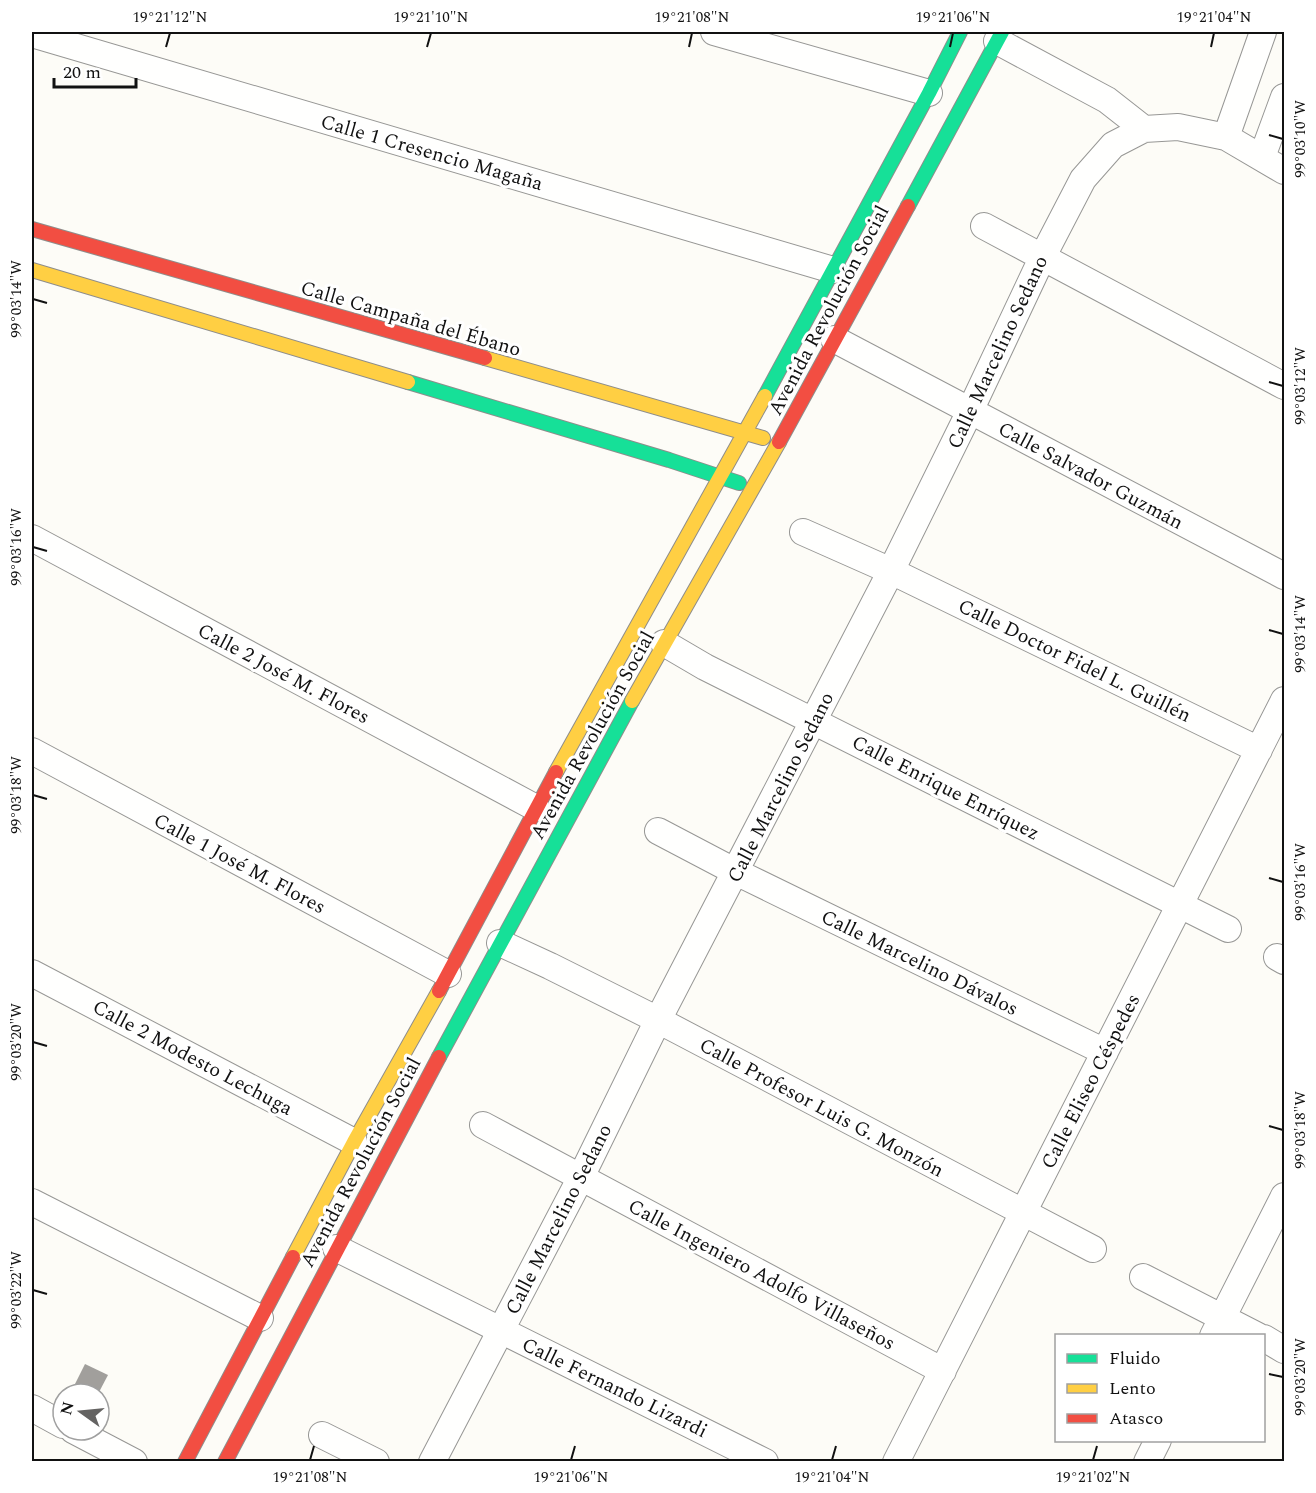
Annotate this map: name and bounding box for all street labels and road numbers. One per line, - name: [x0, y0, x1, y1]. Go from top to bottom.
- street label: Calle 1 Cresencio Magaña: [317, 107, 547, 199]
- street label: Avenida Revolución Social: [761, 200, 897, 421]
- street label: Calle Marcelino Sedano: [940, 251, 1056, 454]
- street label: Calle Campaña del Ébano: [297, 273, 524, 365]
- street label: Calle Salvador Guzmán: [992, 414, 1189, 538]
- street label: Calle Doctor Fidel L. Guillén: [953, 591, 1196, 731]
- street label: Calle 2 José M. Flores: [192, 616, 375, 732]
- street label: Avenida Revolución Social: [523, 626, 663, 845]
- street label: Calle Marcelino Sedano: [720, 687, 842, 888]
- street label: Calle Enrique Enríquez: [846, 727, 1045, 848]
- street label: Calle 1 José M. Flores: [148, 806, 331, 922]
- street label: Calle Marcelino Dávalos: [816, 902, 1023, 1024]
- street label: Calle Eliseo Céspedes: [1034, 988, 1148, 1174]
- street label: Calle 2 Modesto Lechuga: [87, 992, 298, 1124]
- street label: Calle Profesor Luis G. Monzón: [694, 1030, 949, 1185]
- street label: Avenida Revolución Social: [293, 1052, 429, 1273]
- street label: Calle Marcelino Sedano: [498, 1119, 620, 1320]
- street label: Calle Ingeniero Adolfo Villaseños: [623, 1192, 900, 1358]
- street label: Calle Fernando Lizardi: [516, 1330, 713, 1446]

